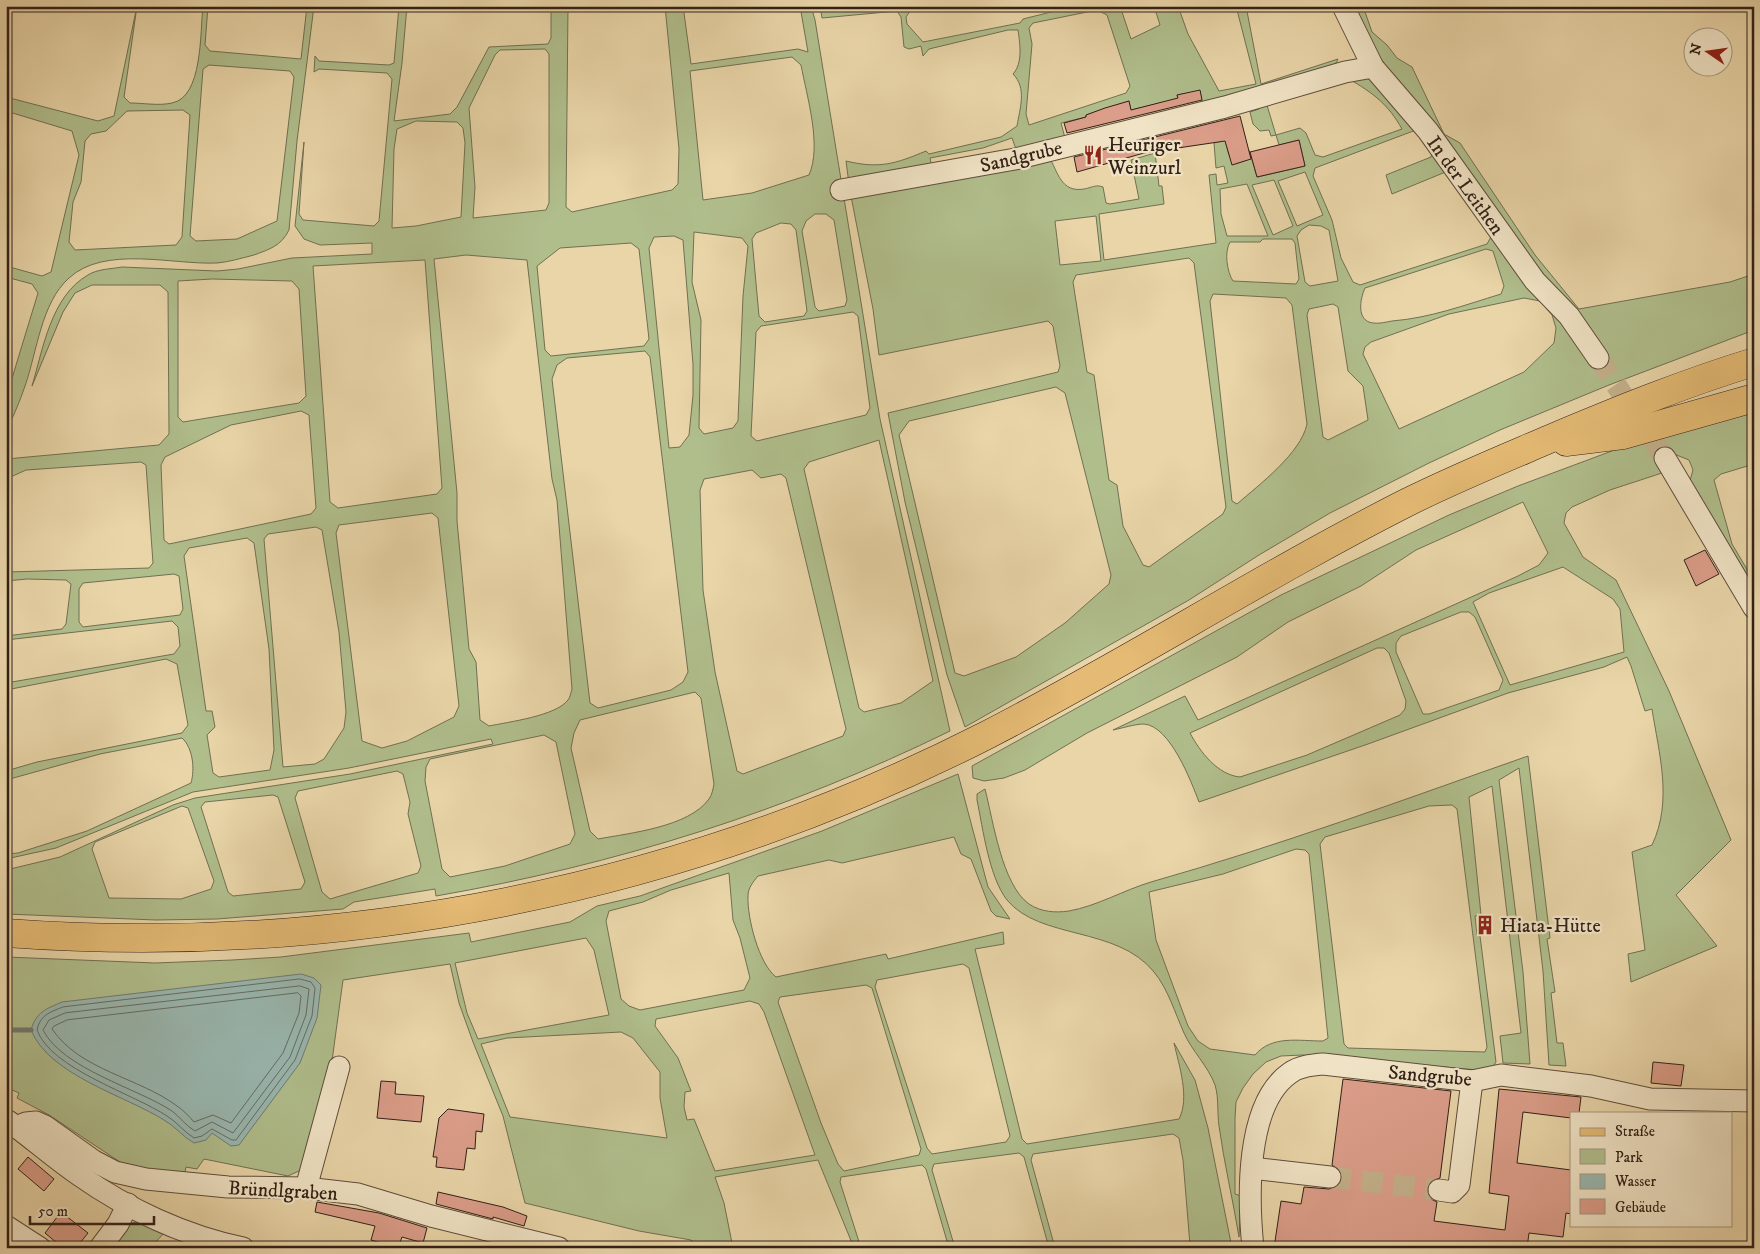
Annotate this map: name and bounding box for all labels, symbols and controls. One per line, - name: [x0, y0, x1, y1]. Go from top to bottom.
- north arrow: [1682, 28, 1732, 78]
- text: N: [1686, 41, 1706, 57]
- street label: In der Leithen: [1420, 131, 1509, 241]
- place label: Heuriger Weinzurl: [1107, 133, 1181, 181]
- street label: Sandgrube: [978, 136, 1065, 179]
- restaurant icon: Heuriger Weinzurl: [1082, 144, 1104, 166]
- building icon: Hiata-Hütte: [1474, 914, 1496, 936]
- place label: Hiata-Hütte: [1500, 914, 1601, 939]
- street label: Sandgrube: [1387, 1060, 1473, 1093]
- legend: [1570, 1112, 1732, 1226]
- text: Straße: [1615, 1122, 1655, 1141]
- text: Park: [1615, 1148, 1644, 1167]
- text: Wasser: [1614, 1172, 1656, 1191]
- street label: Bründlgraben: [227, 1176, 339, 1207]
- scale bar: [30, 1194, 154, 1226]
- text: Gebäude: [1615, 1198, 1666, 1217]
- text: 50 m: [38, 1202, 68, 1221]

